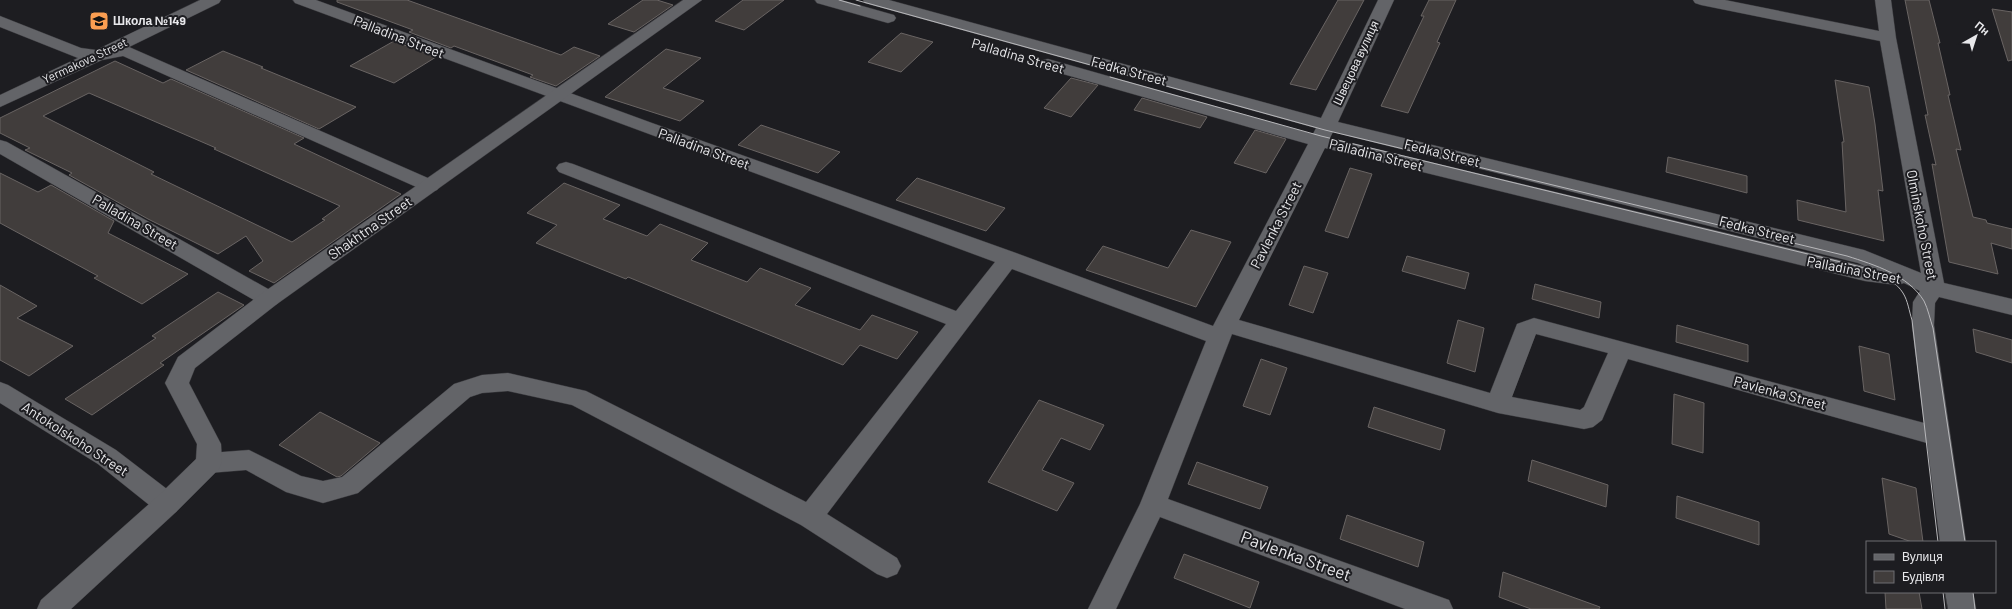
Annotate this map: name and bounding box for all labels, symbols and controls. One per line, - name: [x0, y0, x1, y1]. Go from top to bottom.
- school or university icon: Школа №149: [88, 10, 110, 32]
- street label: Palladina Street: [351, 11, 447, 62]
- place label: Школа №149: [113, 13, 186, 27]
- north arrow: [1956, 16, 1996, 56]
- street label: Швецова вулиця: [1329, 18, 1382, 107]
- text: Пн: [1973, 18, 1992, 37]
- street label: Yermakova Street: [40, 34, 129, 86]
- street label: Palladina Street: [970, 34, 1067, 77]
- street label: Fedka Street: [1089, 52, 1169, 89]
- street label: Palladina Street: [656, 124, 752, 173]
- street label: Palladina Street: [1328, 135, 1425, 174]
- street label: Fedka Street: [1402, 135, 1482, 170]
- street label: Olminskoho Street: [1903, 168, 1942, 281]
- street label: Pavlenka Street: [1246, 178, 1305, 271]
- street label: Palladina Street: [89, 190, 181, 253]
- street label: Shakhtna Street: [325, 192, 415, 263]
- street label: Fedka Street: [1717, 212, 1797, 247]
- street label: Palladina Street: [1805, 252, 1903, 287]
- street label: Pavlenka Street: [1732, 372, 1828, 413]
- street label: Antokolskoho Street: [19, 398, 132, 479]
- street label: Pavlenka Street: [1239, 526, 1354, 584]
- legend: [1866, 541, 1996, 593]
- text: Вулиця: [1902, 549, 1943, 564]
- text: Будівля: [1902, 569, 1944, 584]

